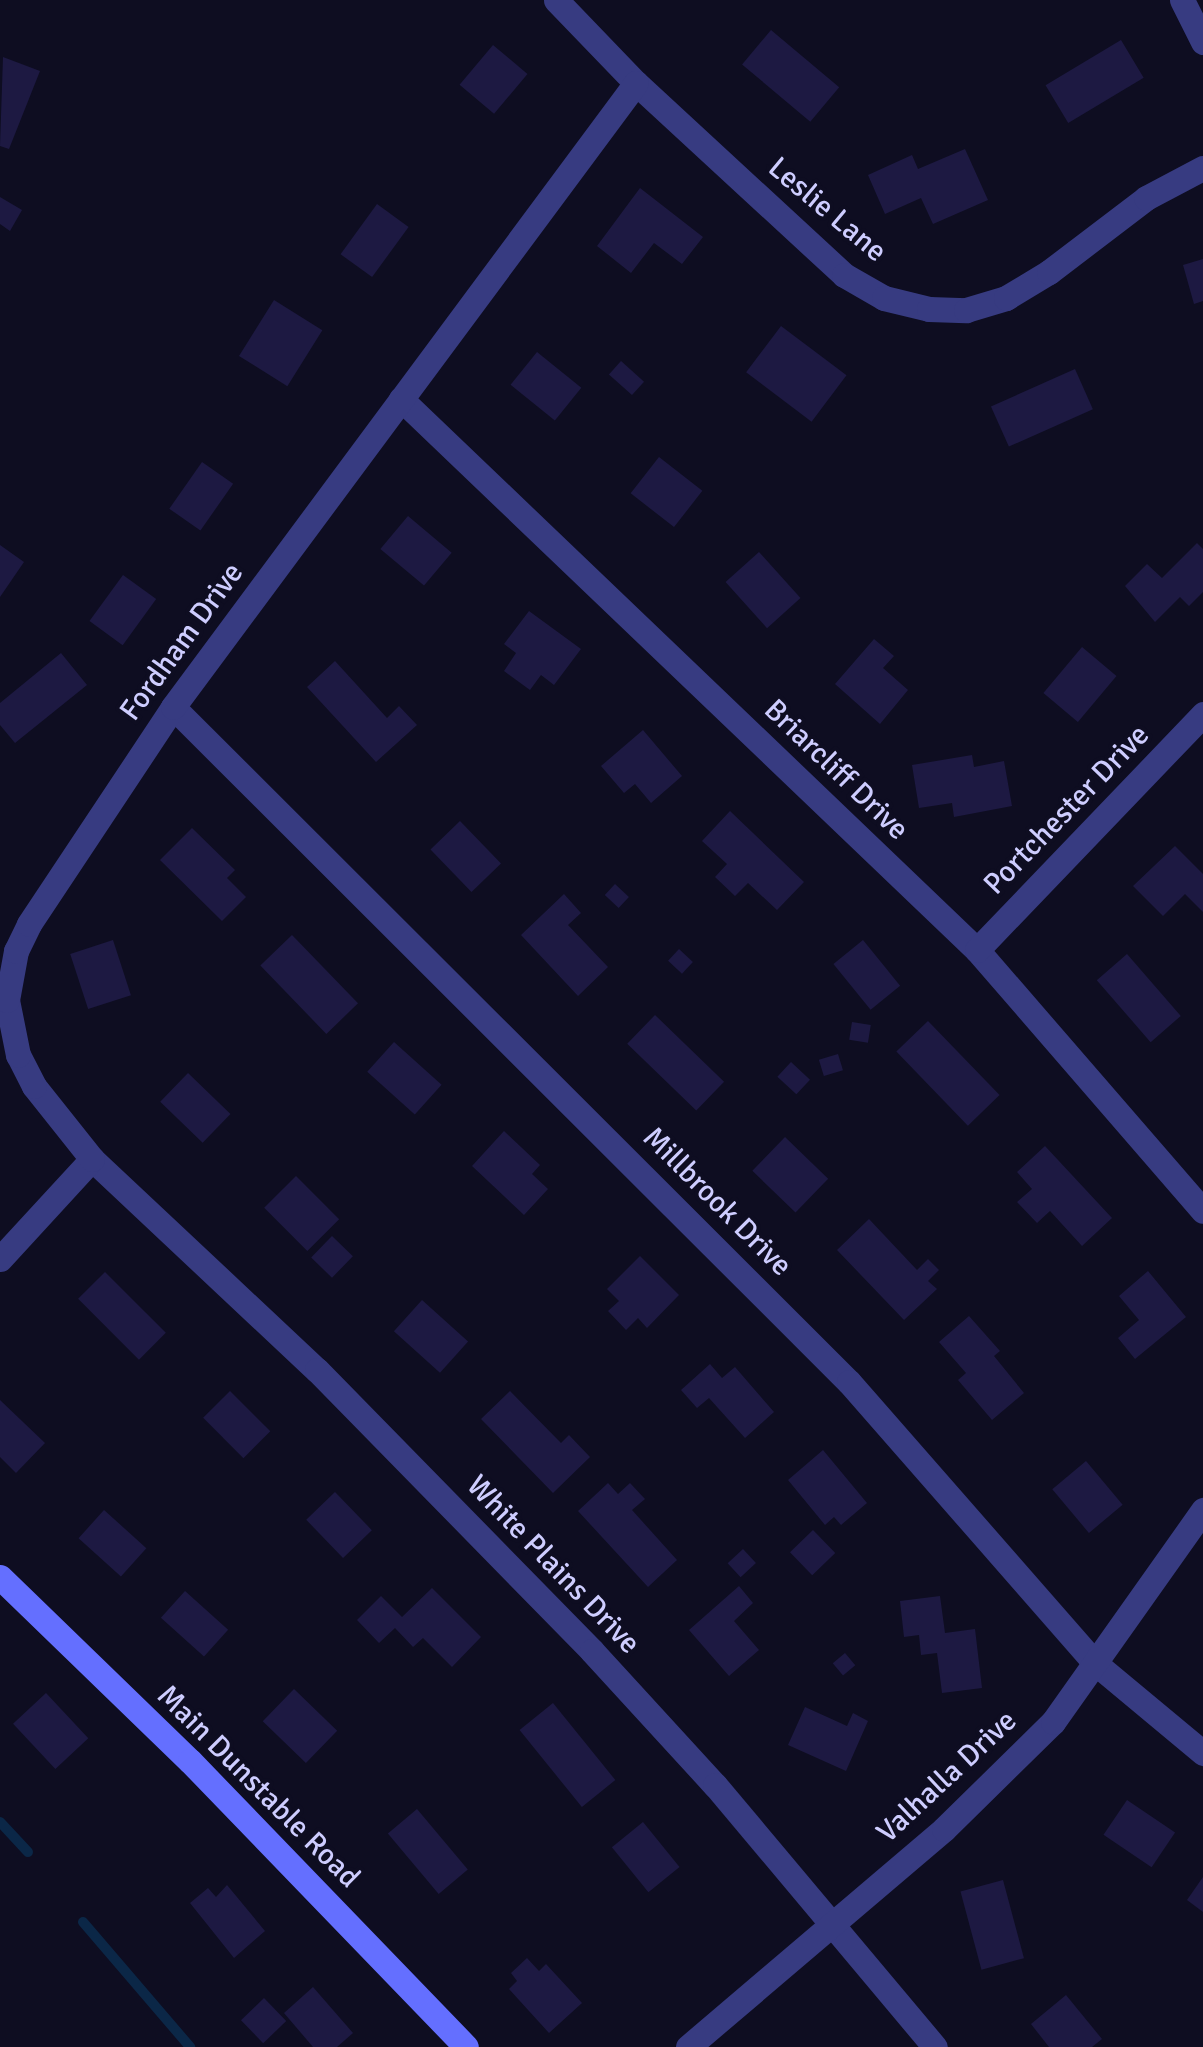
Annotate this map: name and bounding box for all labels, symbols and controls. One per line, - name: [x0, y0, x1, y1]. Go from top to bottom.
- street label: Leslie Lane: [761, 150, 893, 270]
- street label: Fordham Drive: [113, 556, 251, 728]
- street label: Briarcliff Drive: [756, 692, 916, 848]
- street label: Portchester Drive: [977, 718, 1157, 902]
- street label: Millbrook Drive: [635, 1120, 799, 1284]
- street label: White Plains Drive: [459, 1468, 647, 1662]
- street label: Main Dunstable Road: [149, 1678, 367, 1896]
- street label: Valhalla Drive: [870, 1703, 1024, 1851]

